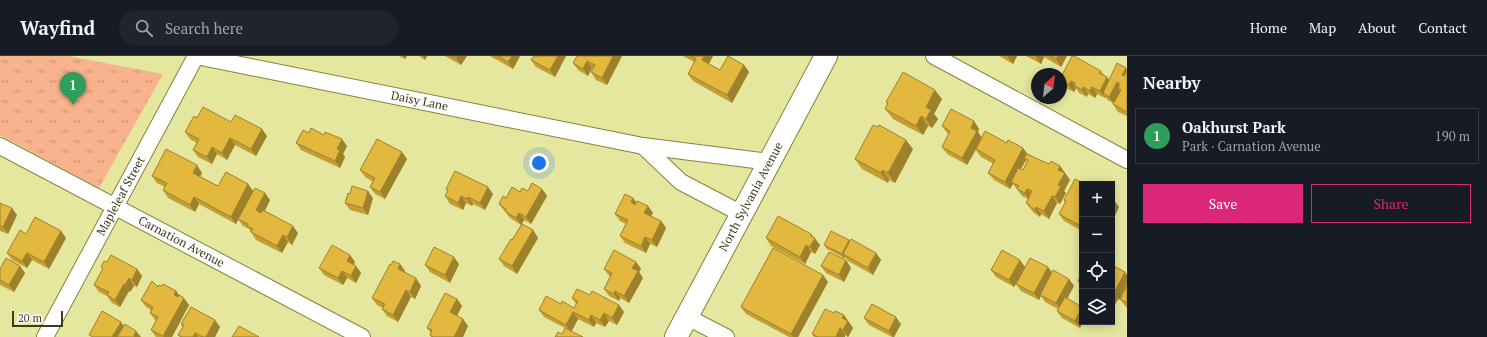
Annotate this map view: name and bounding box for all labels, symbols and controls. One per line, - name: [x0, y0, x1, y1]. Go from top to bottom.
- search box: [119, 10, 399, 46]
- text: Wayfind: [20, 15, 95, 40]
- icon: search: [133, 17, 155, 39]
- text: Search here: [165, 18, 243, 38]
- text: Home: [1250, 18, 1287, 37]
- text: Map: [1309, 18, 1336, 37]
- text: About: [1358, 18, 1396, 37]
- text: Contact: [1418, 18, 1467, 37]
- north arrow: [1031, 68, 1067, 104]
- text: Nearby: [1143, 71, 1201, 94]
- pin: 1: [60, 72, 86, 105]
- street label: Daisy Lane: [390, 87, 450, 114]
- text: Oakhurst Park: [1182, 117, 1286, 137]
- text: 1: [1153, 127, 1161, 145]
- text: 190 m: [1435, 127, 1470, 145]
- text: Park · Carnation Avenue: [1182, 137, 1321, 155]
- street label: North Sylvania Avenue: [715, 139, 786, 254]
- street label: Mapleleaf Street: [93, 153, 148, 238]
- your location: [529, 153, 549, 173]
- map controls: [1079, 181, 1115, 325]
- button: +: [1079, 181, 1115, 217]
- button: Save: [1143, 184, 1303, 223]
- button: Share: [1311, 184, 1471, 223]
- street label: Carnation Avenue: [136, 212, 227, 270]
- button: −: [1079, 217, 1115, 253]
- button: locate: [1079, 253, 1115, 289]
- button: layers: [1079, 289, 1115, 325]
- scale bar: [12, 309, 63, 328]
- text: 20 m: [18, 311, 42, 325]

